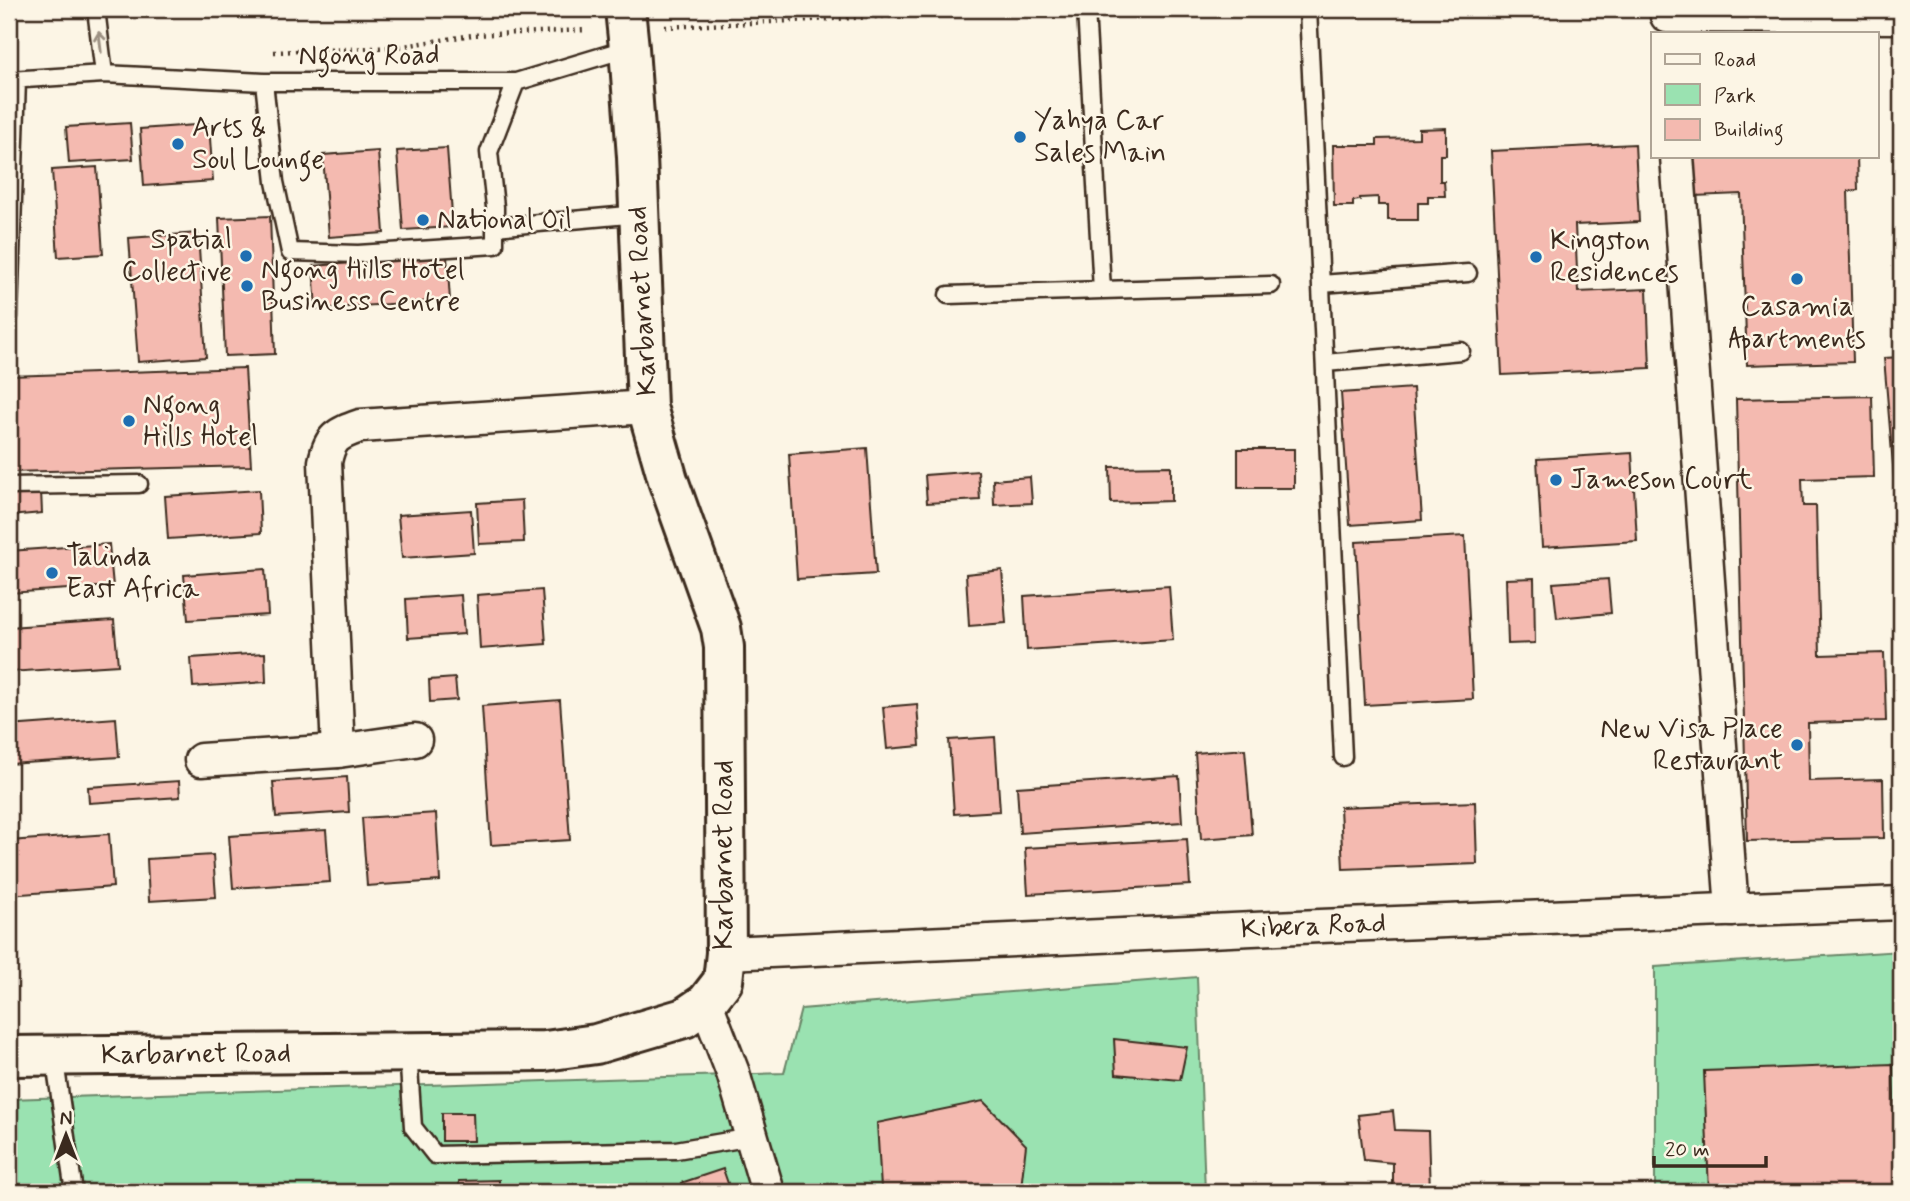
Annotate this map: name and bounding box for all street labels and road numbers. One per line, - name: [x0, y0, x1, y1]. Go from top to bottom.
- street label: Ngong Road: [299, 38, 439, 78]
- street label: Karbarnet Road: [620, 205, 666, 397]
- street label: Karbarnet Road: [706, 760, 743, 950]
- street label: Kibera Road: [1240, 905, 1387, 948]
- street label: Karbarnet Road: [101, 1035, 291, 1074]

